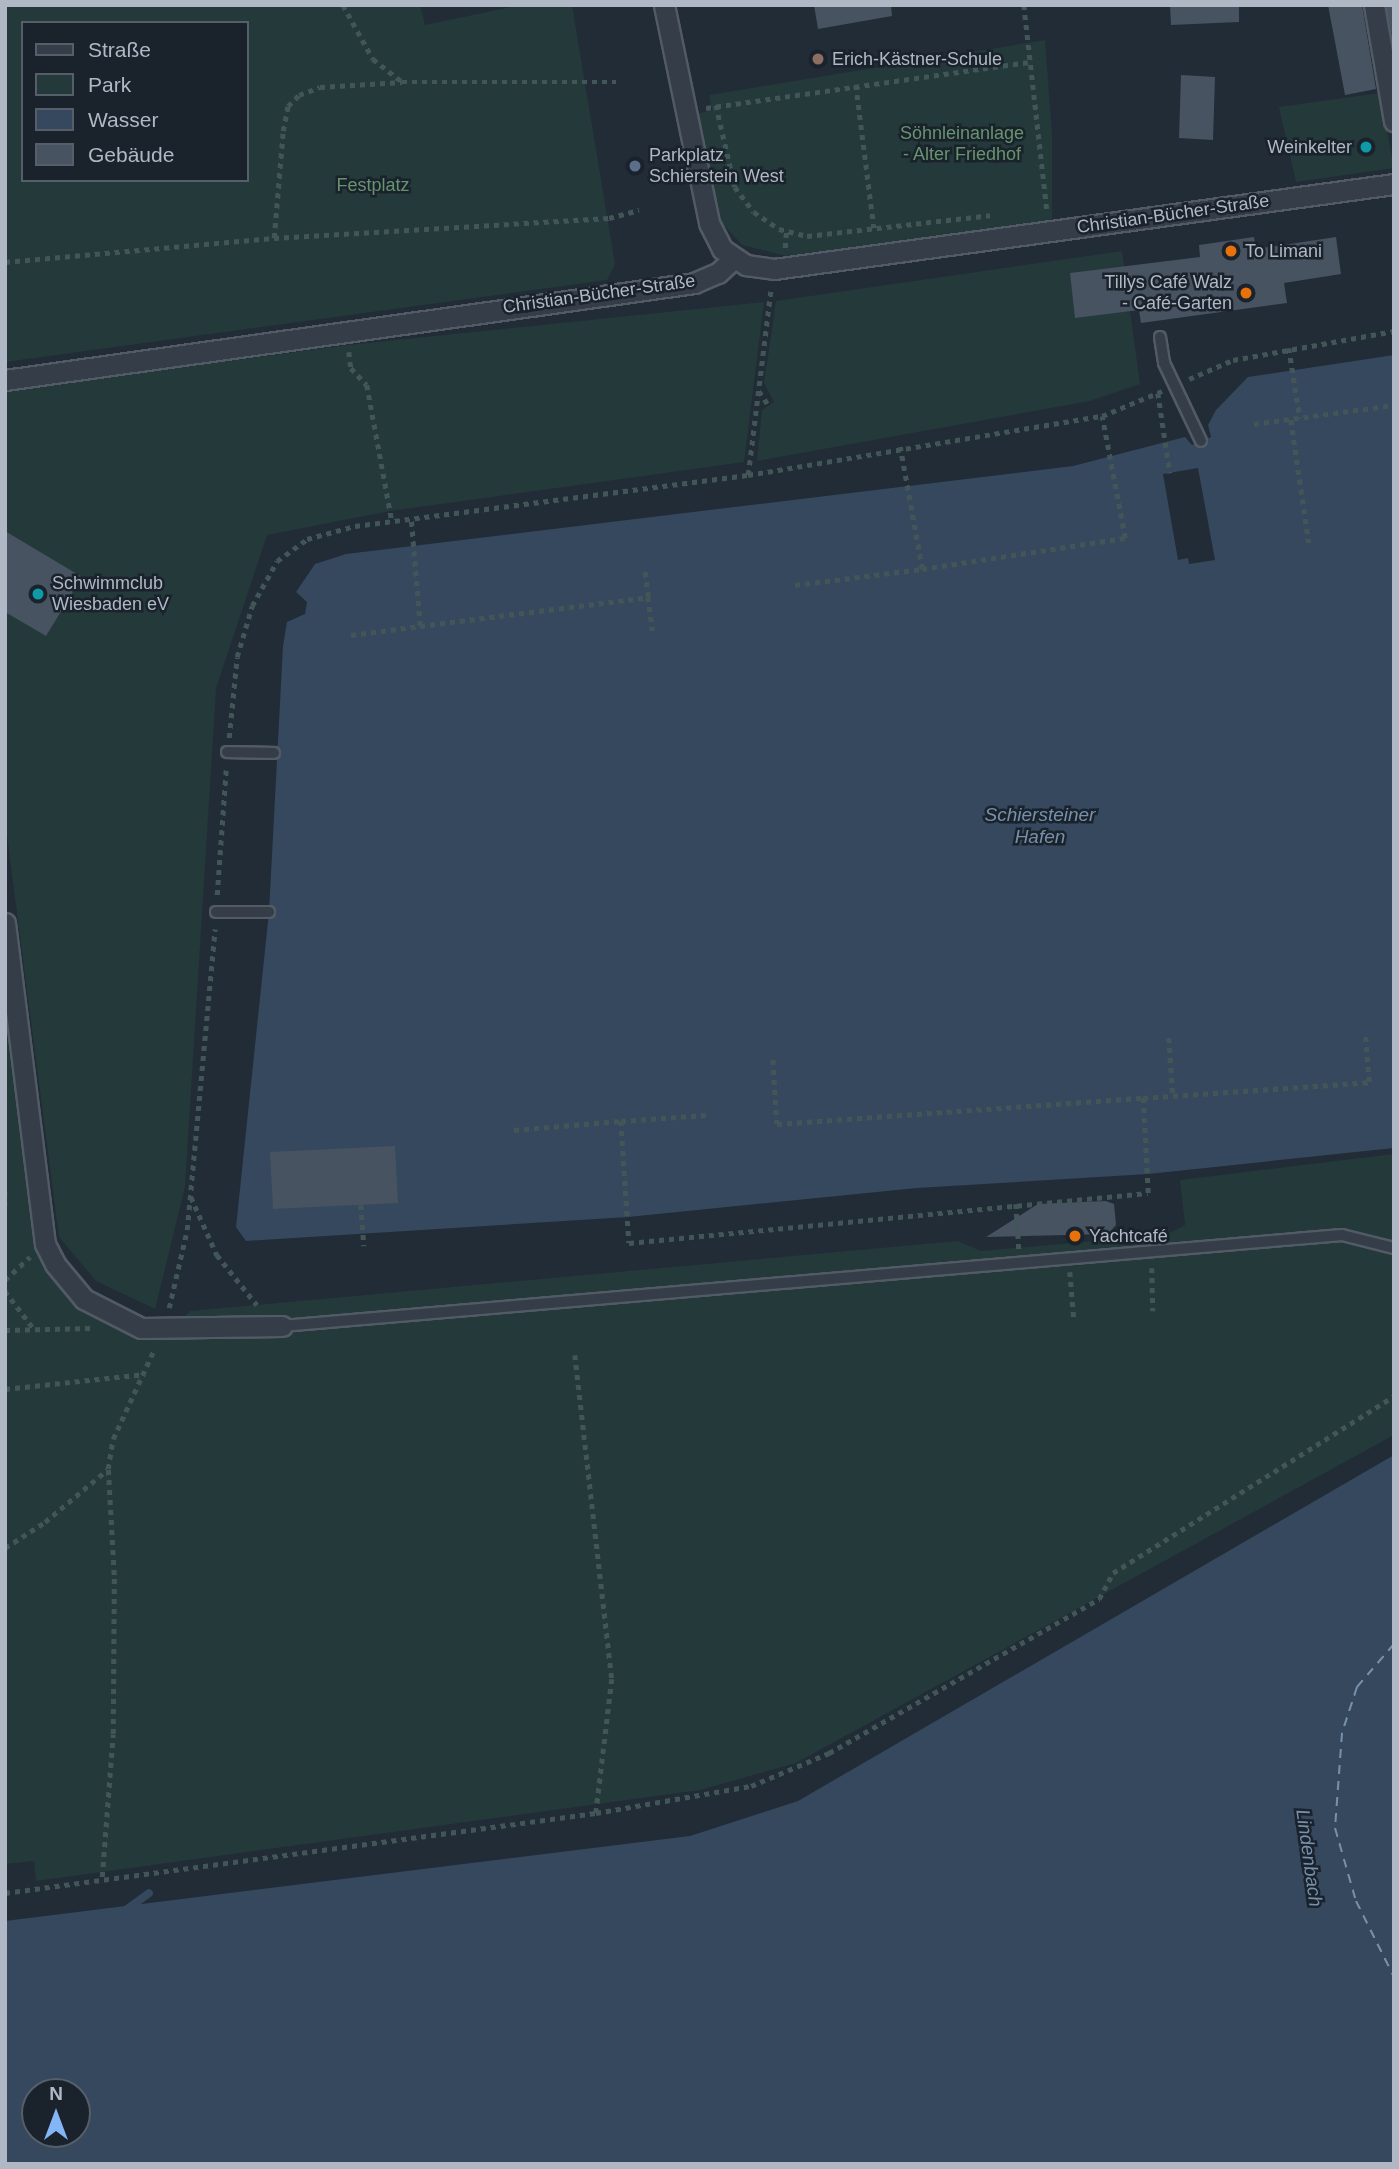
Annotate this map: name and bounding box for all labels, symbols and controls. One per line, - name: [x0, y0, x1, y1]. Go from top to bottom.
- legend: [21, 21, 248, 182]
- text: Straße: [88, 38, 151, 61]
- place label: Erich-Kästner-Schule: [832, 48, 1002, 70]
- marker: Erich-Kästner-Schule: [810, 51, 826, 67]
- text: Park: [88, 73, 131, 96]
- text: Wasser: [88, 108, 158, 131]
- park label: Söhnleinanlage - Alter Friedhof: [900, 123, 1024, 166]
- place label: Weinkelter: [1267, 136, 1352, 158]
- marker: Weinkelter: [1358, 139, 1374, 155]
- text: Gebäude: [88, 143, 174, 166]
- place label: Parkplatz Schierstein West: [649, 145, 784, 188]
- marker: Parkplatz Schierstein West: [627, 158, 643, 174]
- park label: Festplatz: [336, 174, 410, 196]
- street label: Christian-Bücher-Straße: [1075, 190, 1271, 238]
- place label: To Limani: [1245, 240, 1322, 262]
- marker: To Limani: [1223, 243, 1239, 259]
- street label: Christian-Bücher-Straße: [501, 270, 697, 318]
- place label: Tillys Café Walz - Café-Garten: [1104, 272, 1232, 314]
- marker: Tillys Café Walz - Café-Garten: [1238, 285, 1254, 301]
- place label: Schwimmclub Wiesbaden eV: [52, 573, 169, 616]
- marker: Schwimmclub Wiesbaden eV: [30, 586, 46, 602]
- water label: Schiersteiner Hafen: [985, 804, 1095, 848]
- place label: Yachtcafé: [1089, 1225, 1168, 1247]
- marker: Yachtcafé: [1067, 1228, 1083, 1244]
- water label: Lindenbach: [1291, 1808, 1327, 1908]
- north arrow: [21, 2078, 91, 2148]
- text: N: [49, 2083, 63, 2104]

